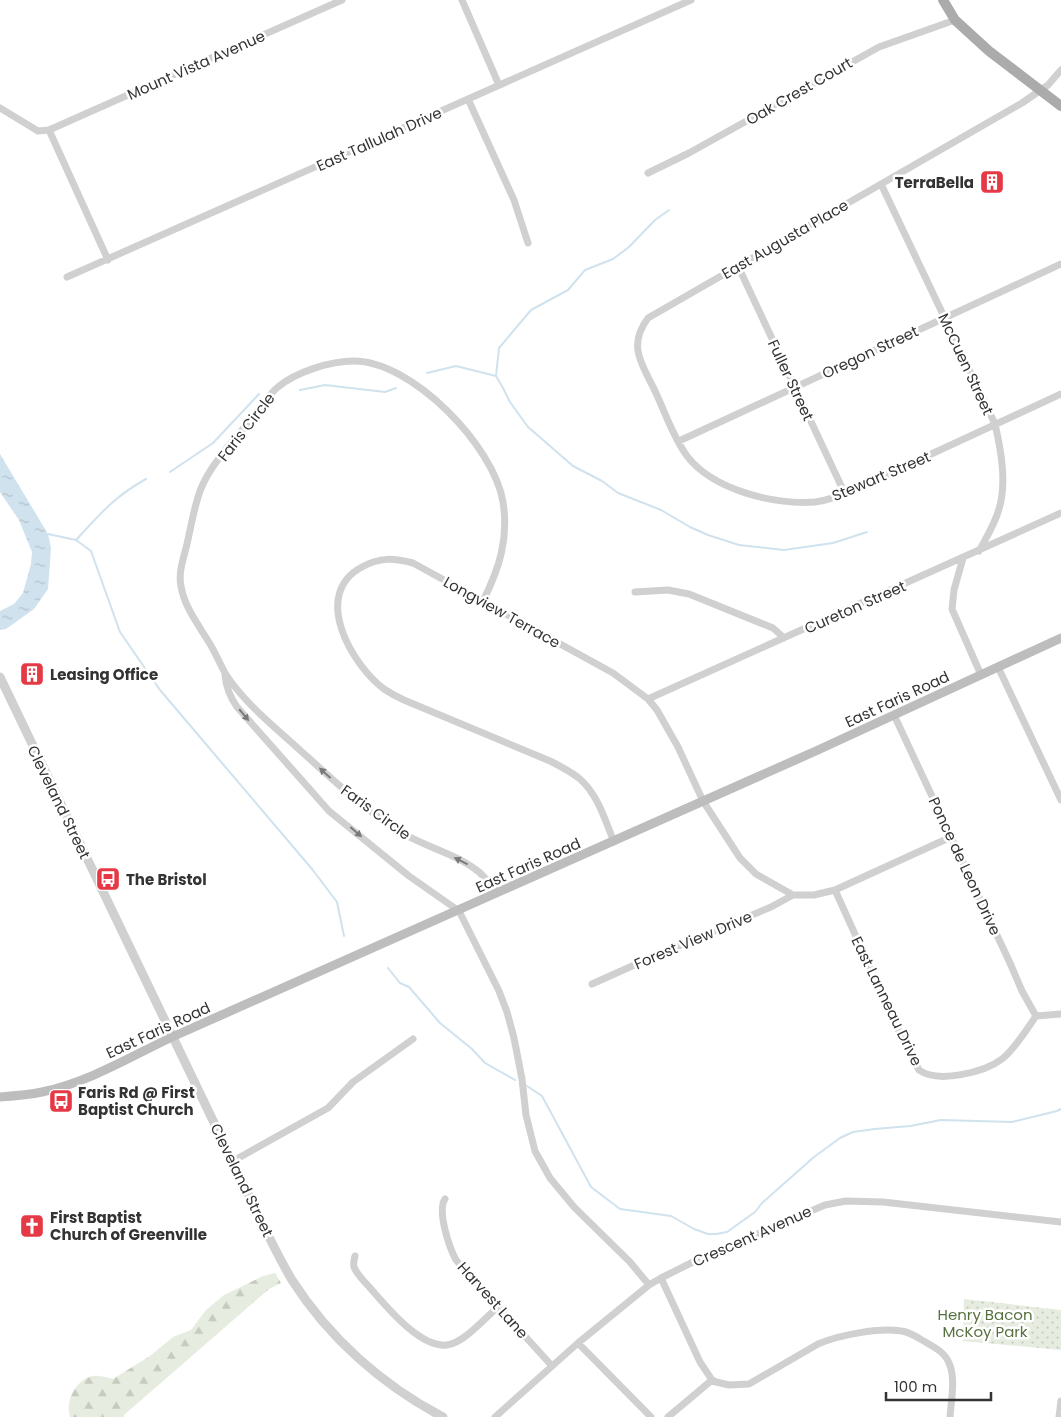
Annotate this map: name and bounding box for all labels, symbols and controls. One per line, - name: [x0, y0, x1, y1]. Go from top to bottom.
- street label: Mount Vista Avenue: [124, 25, 268, 105]
- street label: Oak Crest Court: [742, 52, 856, 130]
- street label: East Tallulah Drive: [313, 102, 445, 176]
- building icon: TerraBella: [979, 169, 1005, 195]
- place label: TerraBella: [895, 172, 974, 193]
- street label: East Augusta Place: [718, 194, 852, 284]
- street label: McCuen Street: [933, 310, 999, 418]
- street label: Oregon Street: [818, 321, 922, 383]
- street label: Fuller Street: [763, 336, 819, 424]
- street label: Faris Circle: [213, 388, 279, 466]
- street label: Stewart Street: [829, 446, 933, 506]
- street label: Longview Terrace: [440, 571, 564, 653]
- street label: Cureton Street: [801, 575, 909, 639]
- building icon: Leasing Office: [19, 661, 45, 687]
- place label: Leasing Office: [50, 664, 158, 685]
- street label: East Faris Road: [841, 666, 953, 732]
- one-way arrow: [238, 709, 249, 721]
- street label: Cleveland Street: [22, 742, 96, 862]
- one-way arrow: [320, 767, 332, 779]
- street label: Faris Circle: [337, 779, 415, 845]
- street label: Ponce de Leon Drive: [924, 793, 1006, 939]
- one-way arrow: [349, 827, 362, 838]
- street label: East Faris Road: [472, 832, 584, 898]
- one-way arrow: [453, 857, 468, 865]
- bus stop icon: The Bristol: [95, 866, 121, 892]
- place label: The Bristol: [126, 869, 207, 890]
- street label: Forest View Drive: [631, 906, 755, 974]
- street label: East Lanneau Drive: [847, 933, 927, 1069]
- street label: East Faris Road: [102, 997, 214, 1063]
- place label: Faris Rd @ First Baptist Church: [78, 1082, 195, 1120]
- bus stop icon: Faris Rd @ First Baptist Church: [48, 1088, 74, 1114]
- street label: Cleveland Street: [205, 1120, 279, 1240]
- street label: Crescent Avenue: [689, 1200, 815, 1272]
- place label: First Baptist Church of Greenville: [50, 1207, 207, 1245]
- church icon: First Baptist Church of Greenville: [19, 1213, 45, 1239]
- street label: Harvest Lane: [453, 1257, 533, 1343]
- park label: Henry Bacon McKoy Park: [938, 1304, 1032, 1342]
- scale bar: [886, 1370, 991, 1402]
- text: 100 m: [894, 1376, 937, 1397]

